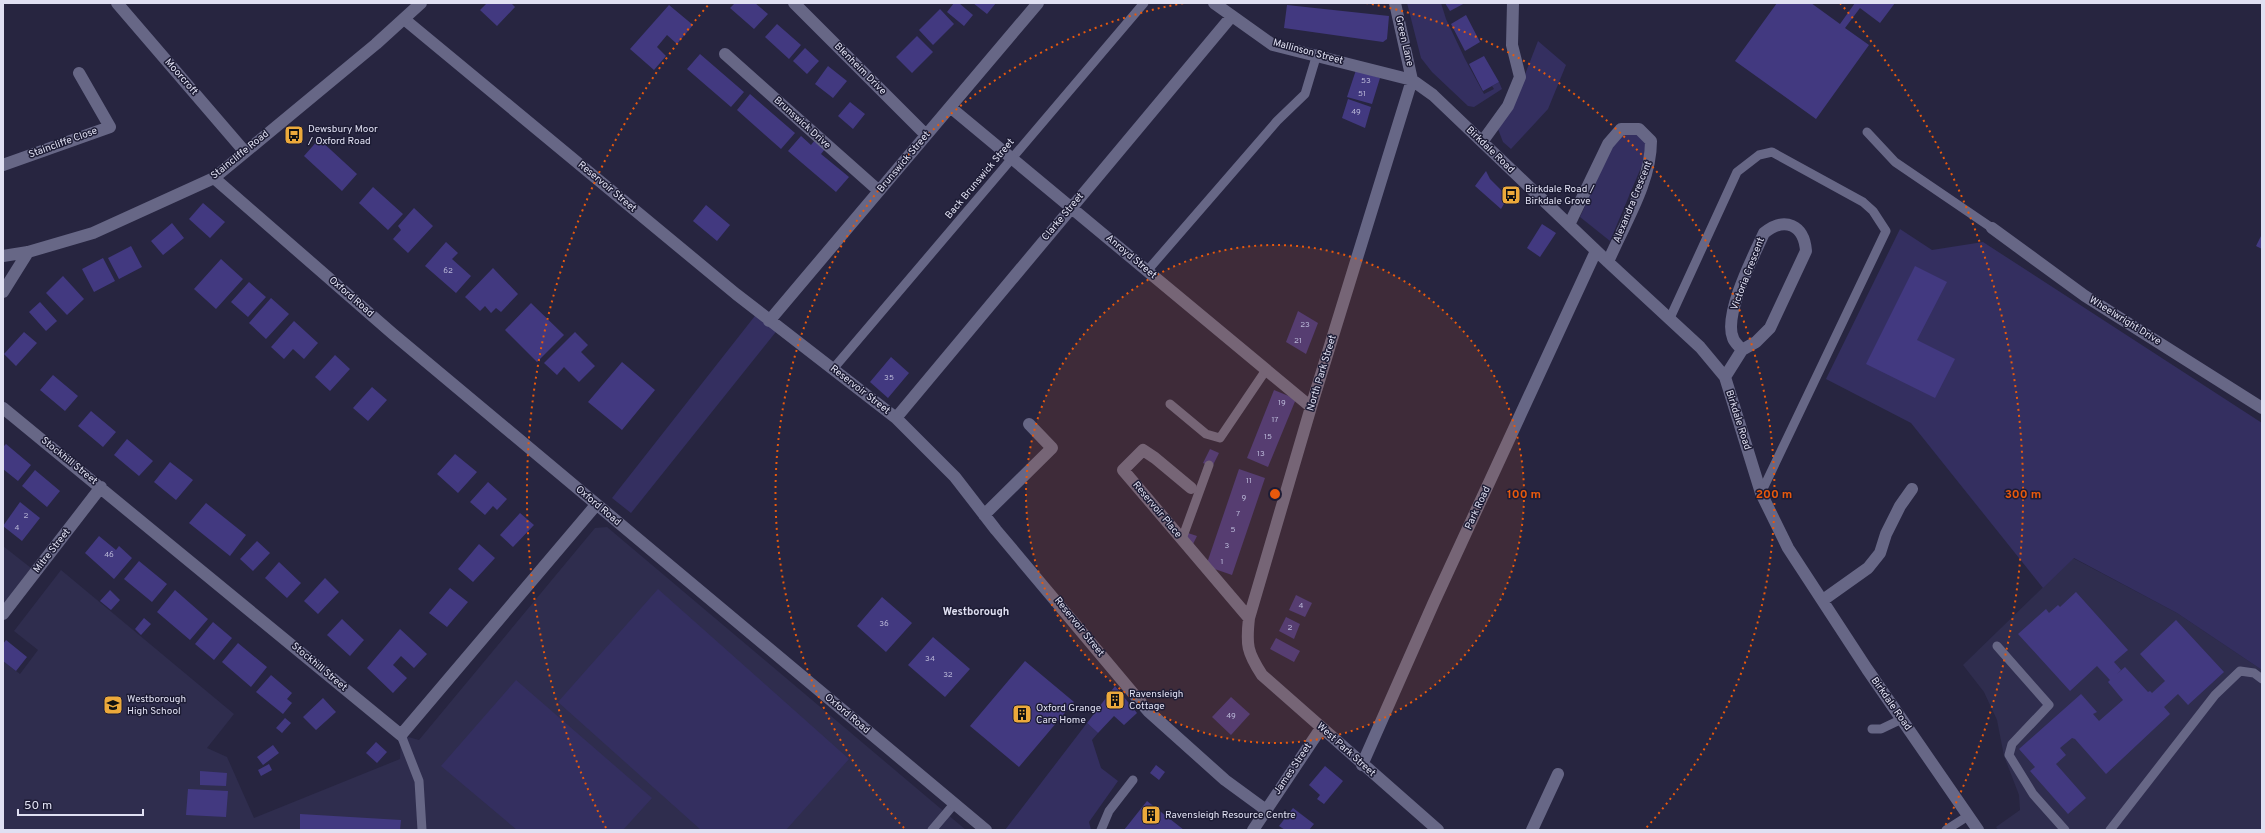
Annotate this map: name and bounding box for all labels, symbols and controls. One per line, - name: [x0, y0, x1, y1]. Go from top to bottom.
- street label: Green Lane: [1392, 14, 1416, 68]
- street label: Mallinson Street: [1272, 36, 1345, 68]
- street label: Blenheim Drive: [831, 40, 889, 98]
- street label: Moorcroft: [162, 56, 201, 98]
- house number: 53: [1361, 76, 1371, 86]
- house number: 51: [1358, 89, 1366, 99]
- street label: Brunswick Drive: [771, 94, 833, 152]
- house number: 49: [1351, 107, 1361, 117]
- place label: Dewsbury Moor / Oxford Road: [307, 123, 378, 148]
- bus stop icon: Dewsbury Moor / Oxford Road: [283, 124, 305, 146]
- street label: Birkdale Road: [1463, 124, 1517, 176]
- street label: Staincliffe Close: [27, 125, 99, 161]
- street label: Staincliffe Road: [208, 128, 272, 182]
- street label: Brunswick Street: [875, 128, 934, 195]
- street label: Back Brunswick Street: [943, 136, 1018, 222]
- street label: Reservoir Street: [575, 159, 639, 215]
- street label: Alexandra Crescent: [1611, 159, 1655, 245]
- place label: Birkdale Road / Birkdale Grove: [1525, 183, 1595, 208]
- bus stop icon: Birkdale Road / Birkdale Grove: [1500, 184, 1522, 206]
- street label: Clarke Street: [1039, 190, 1087, 244]
- street label: Anroyd Street: [1103, 232, 1159, 282]
- street label: Victoria Crescent: [1728, 236, 1768, 312]
- house number: 62: [443, 266, 453, 276]
- street label: Oxford Road: [326, 274, 376, 320]
- street label: Wheelwright Drive: [2087, 294, 2163, 348]
- house number: 23: [1300, 320, 1310, 330]
- street label: North Park Street: [1304, 333, 1340, 413]
- house number: 21: [1294, 336, 1302, 346]
- street label: Reservoir Street: [827, 362, 893, 418]
- house number: 35: [884, 373, 894, 383]
- street label: Birkdale Road: [1722, 388, 1754, 452]
- house number: 19: [1278, 398, 1286, 408]
- house number: 17: [1271, 415, 1279, 425]
- house number: 15: [1264, 432, 1272, 442]
- street label: Stockhill Street: [38, 434, 100, 488]
- house number: 13: [1257, 449, 1265, 459]
- house number: 11: [1246, 476, 1252, 486]
- street label: Reservoir Place: [1130, 479, 1184, 541]
- street label: Oxford Road: [573, 483, 623, 529]
- street label: Park Road: [1462, 484, 1494, 532]
- centre of rings: [1268, 487, 1282, 501]
- text: 100 m: [1507, 487, 1541, 503]
- text: 200 m: [1756, 487, 1792, 503]
- text: 300 m: [2005, 487, 2041, 503]
- house number: 9: [1242, 493, 1247, 503]
- house number: 7: [1236, 509, 1240, 519]
- house number: 2: [24, 511, 29, 521]
- house number: 4: [15, 523, 20, 533]
- house number: 5: [1231, 525, 1236, 535]
- street label: Mitre Street: [31, 526, 74, 576]
- house number: 3: [1225, 541, 1230, 551]
- house number: 46: [104, 550, 114, 560]
- house number: 1: [1221, 557, 1223, 567]
- street label: Reservoir Street: [1051, 595, 1107, 660]
- house number: 4: [1299, 601, 1304, 611]
- district label: Westborough: [943, 605, 1009, 619]
- house number: 36: [879, 619, 889, 629]
- house number: 2: [1288, 623, 1293, 633]
- street label: Stockhill Street: [288, 640, 350, 694]
- house number: 34: [925, 654, 935, 664]
- house number: 32: [943, 670, 953, 680]
- street label: Birkdale Road: [1868, 675, 1914, 733]
- place label: Ravensleigh Cottage: [1129, 688, 1183, 713]
- building icon: Ravensleigh Cottage: [1104, 689, 1126, 711]
- street label: Oxford Road: [822, 691, 872, 737]
- place label: Westborough High School: [127, 693, 186, 718]
- school or university icon: Westborough High School: [102, 694, 124, 716]
- place label: Oxford Grange Care Home: [1036, 702, 1101, 727]
- building icon: Oxford Grange Care Home: [1011, 703, 1033, 725]
- house number: 49: [1226, 711, 1236, 721]
- street label: West Park Street: [1314, 720, 1378, 780]
- street label: James Street: [1271, 741, 1315, 797]
- scale bar: [18, 791, 143, 817]
- text: 50 m: [24, 798, 52, 814]
- building icon: Ravensleigh Resource Centre: [1140, 804, 1162, 826]
- place label: Ravensleigh Resource Centre: [1165, 809, 1296, 822]

